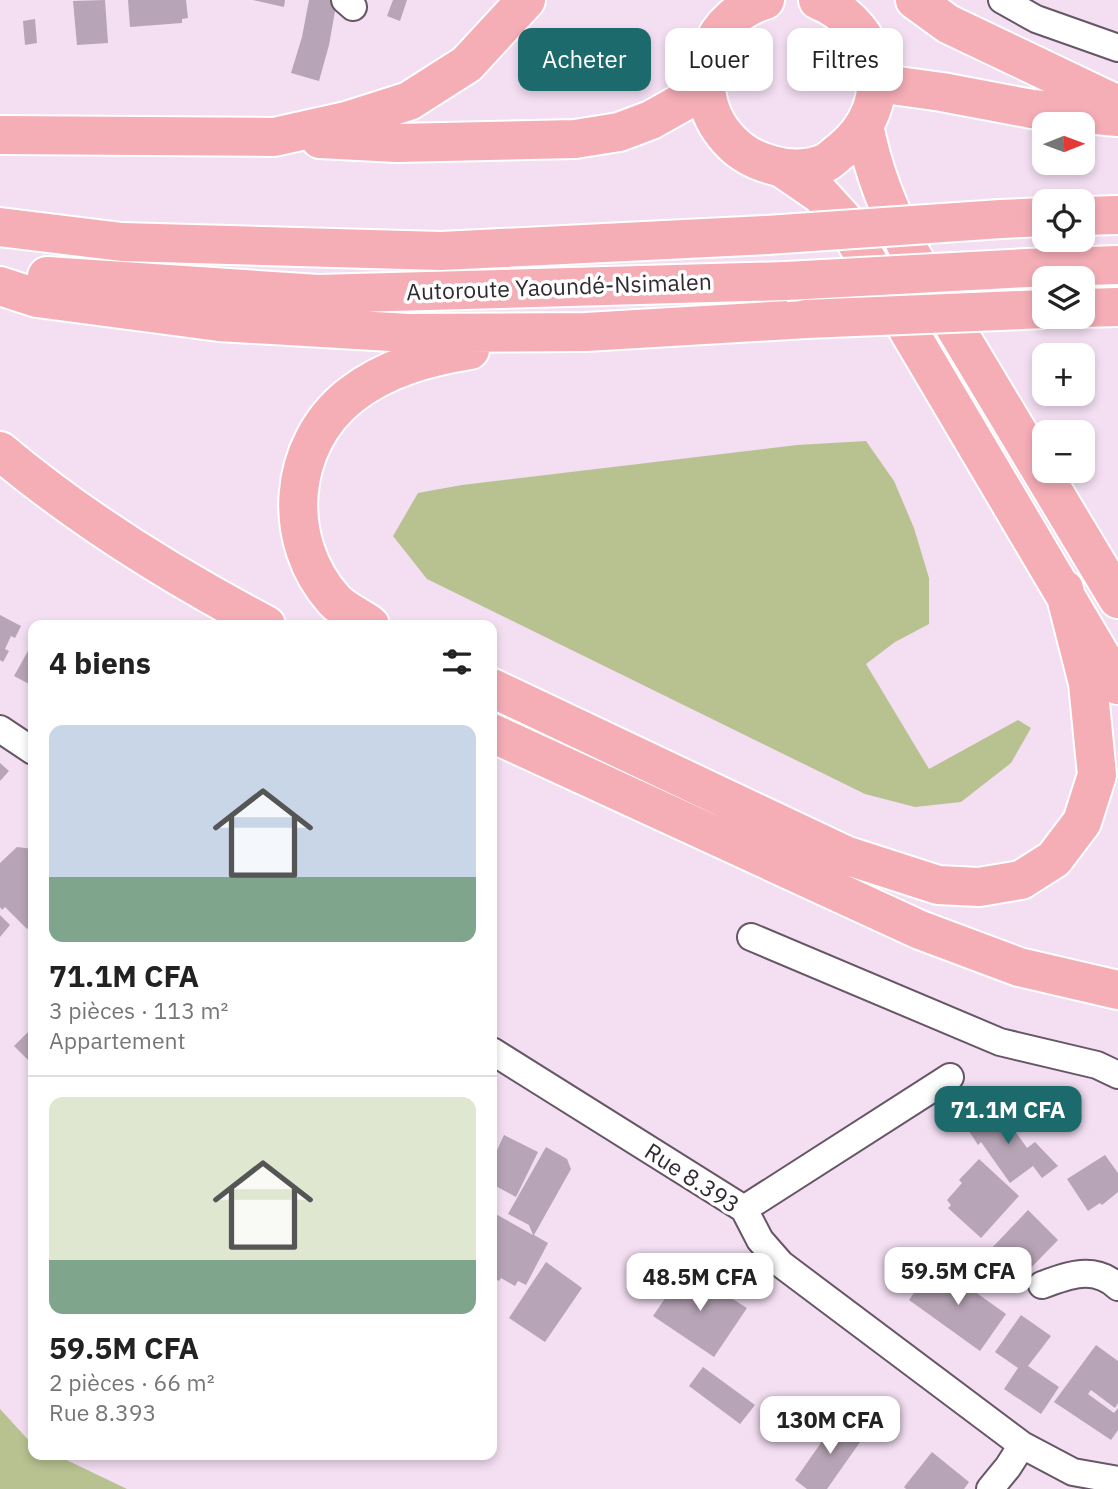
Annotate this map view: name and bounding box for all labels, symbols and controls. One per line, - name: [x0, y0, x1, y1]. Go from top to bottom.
- chip: Acheter: [518, 28, 651, 91]
- chip: Louer: [665, 28, 773, 91]
- chip: Filtres: [787, 28, 903, 91]
- north arrow: [1032, 112, 1096, 175]
- map controls: [1032, 112, 1095, 483]
- button: locate: [1032, 189, 1095, 252]
- street label: Autoroute Yaoundé-Nsimalen: [406, 266, 712, 306]
- button: layers: [1032, 266, 1095, 329]
- button: +: [1032, 343, 1095, 406]
- button: −: [1032, 420, 1095, 483]
- text: 4 biens: [49, 643, 151, 682]
- icon: filters: [438, 643, 476, 681]
- icon: home: [200, 770, 326, 896]
- text: 71.1M CFA: [49, 956, 199, 995]
- text: 3 pièces · 113 m²: [49, 995, 228, 1025]
- text: Appartement: [49, 1025, 186, 1055]
- pin: 71.1M CFA: [928, 1086, 1088, 1146]
- text: 71.1M CFA: [951, 1094, 1065, 1124]
- street label: Rue 8.393: [639, 1135, 746, 1219]
- icon: home: [200, 1142, 326, 1268]
- pin: 59.5M CFA: [878, 1248, 1038, 1307]
- pin: 48.5M CFA: [620, 1254, 780, 1313]
- text: 59.5M CFA: [901, 1255, 1015, 1285]
- text: 48.5M CFA: [643, 1261, 757, 1291]
- text: 59.5M CFA: [49, 1328, 199, 1367]
- text: 2 pièces · 66 m²: [49, 1367, 215, 1397]
- pin: 130M CFA: [758, 1396, 902, 1456]
- text: Rue 8.393: [49, 1397, 156, 1427]
- text: 130M CFA: [776, 1404, 884, 1434]

